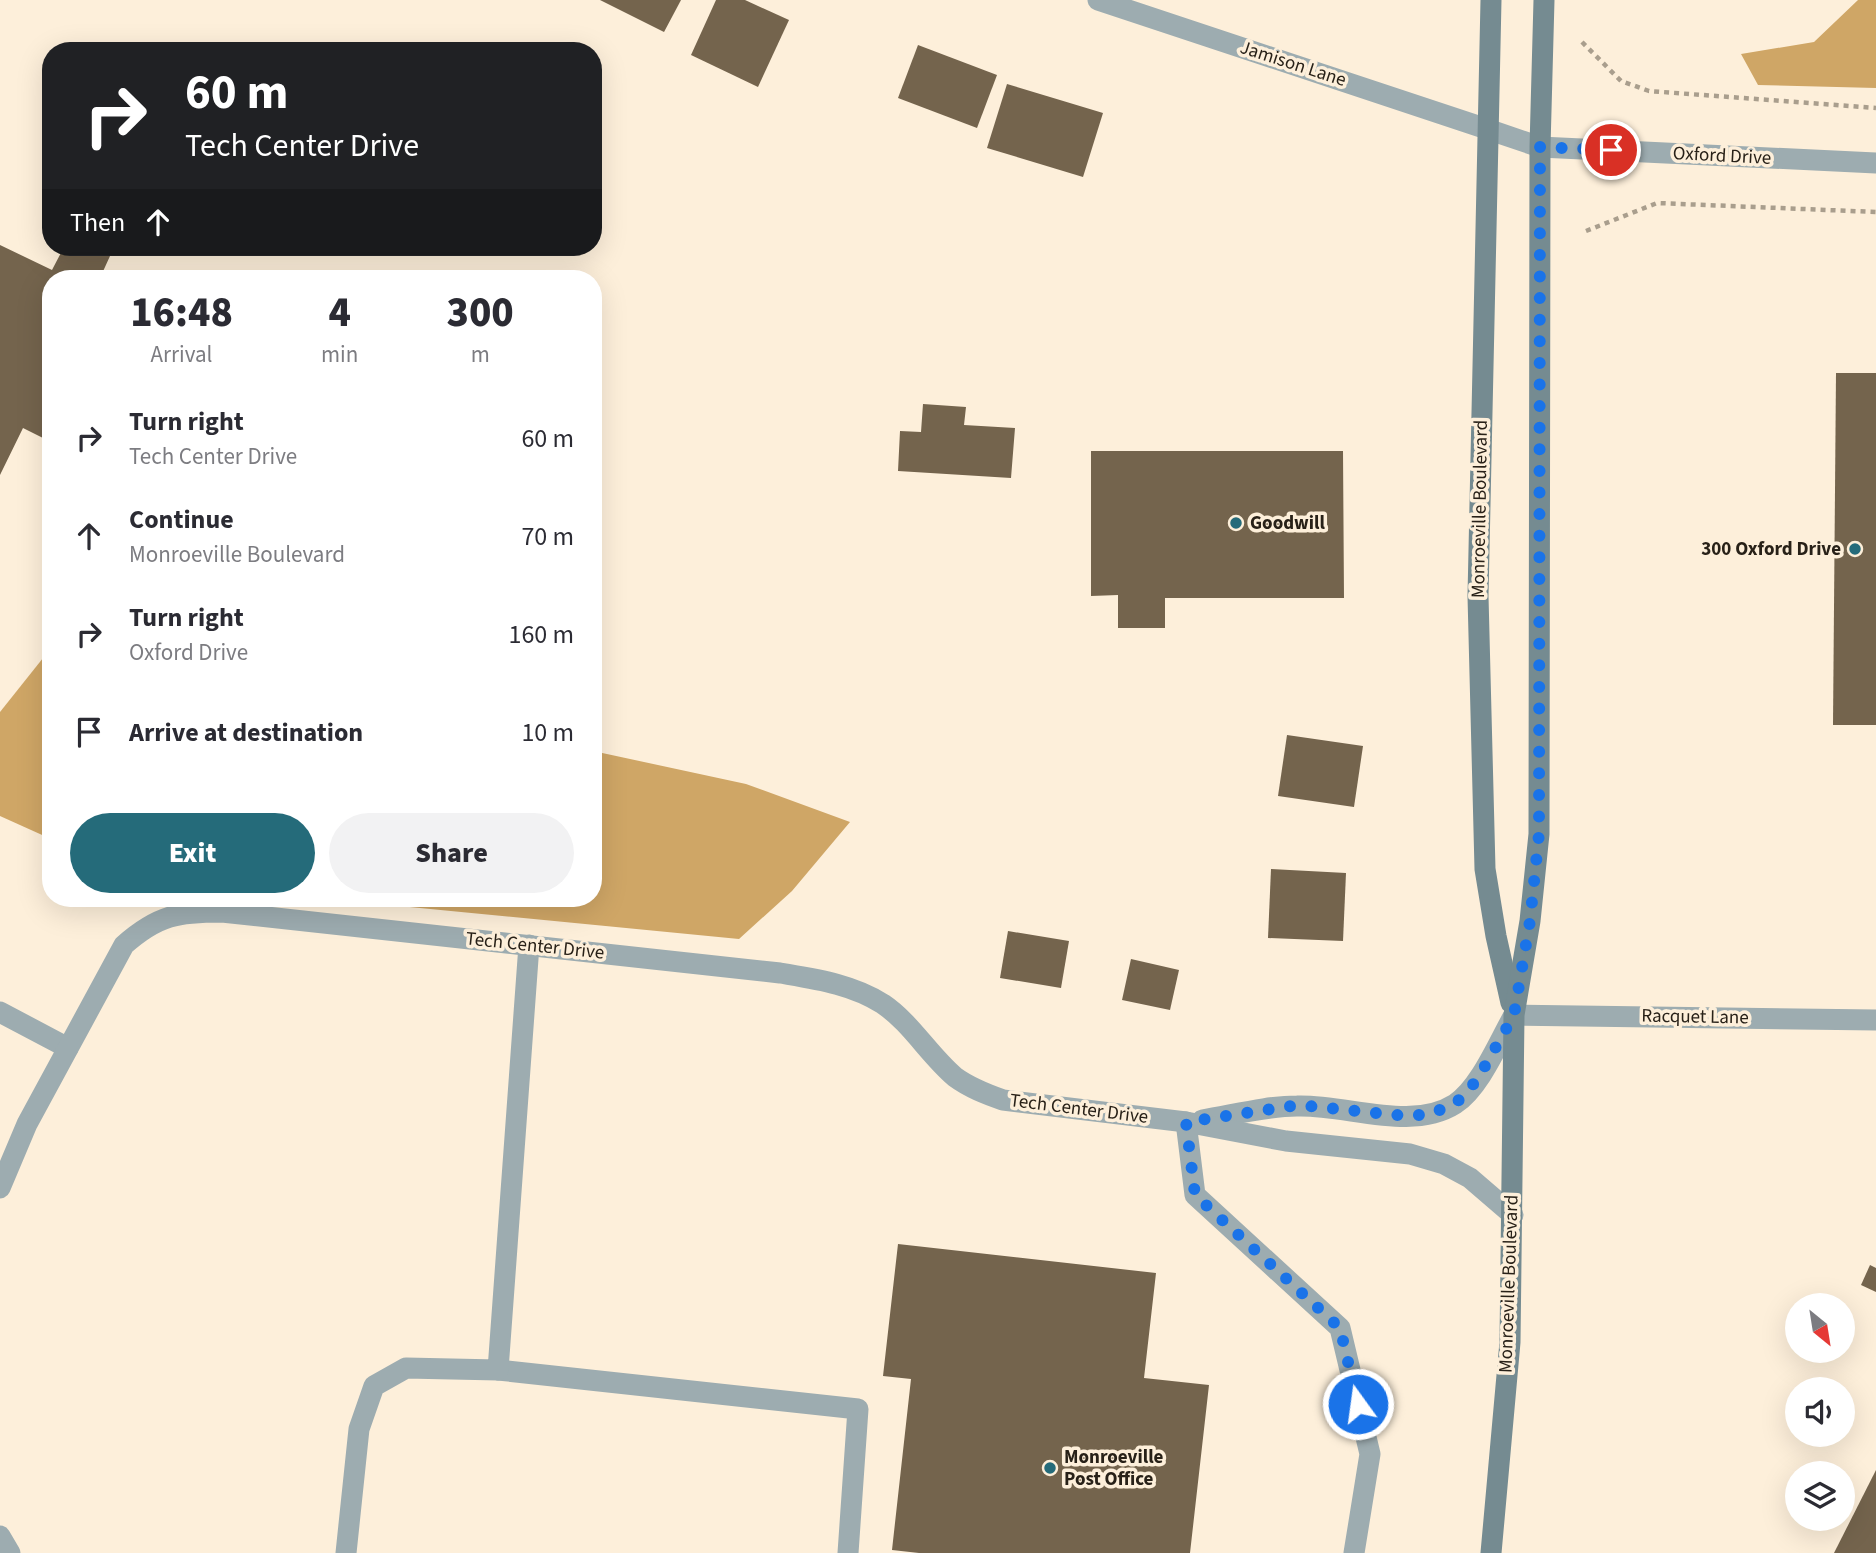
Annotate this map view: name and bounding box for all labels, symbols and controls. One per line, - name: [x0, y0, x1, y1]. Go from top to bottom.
- street label: Jamison Lane: [1236, 34, 1350, 94]
- text: 60 m: [185, 58, 289, 128]
- icon: right: [70, 70, 161, 161]
- pin: [1581, 120, 1641, 180]
- text: Tech Center Drive: [185, 123, 419, 169]
- icon: arrive: [1592, 131, 1630, 169]
- street label: Oxford Drive: [1672, 140, 1772, 172]
- icon: ahead: [139, 203, 177, 241]
- text: Then: [70, 204, 125, 241]
- text: 16:48: [130, 283, 233, 343]
- text: 4: [328, 283, 351, 343]
- text: 300: [447, 283, 514, 343]
- text: Arrival: [151, 338, 212, 371]
- text: min: [321, 338, 358, 371]
- text: m: [471, 338, 490, 371]
- text: Turn right: [129, 403, 244, 440]
- icon: right: [70, 419, 108, 457]
- text: 60 m: [521, 420, 574, 457]
- street label: Monroeville Boulevard: [1465, 420, 1495, 598]
- text: Tech Center Drive: [129, 440, 297, 473]
- text: Continue: [129, 501, 234, 538]
- place label: Goodwill: [1250, 510, 1326, 537]
- marker: Goodwill: [1228, 515, 1244, 531]
- icon: ahead: [70, 517, 108, 555]
- text: 70 m: [521, 518, 574, 555]
- place label: 300 Oxford Drive: [1701, 536, 1841, 563]
- text: Monroeville Boulevard: [129, 538, 345, 571]
- marker: 300 Oxford Drive: [1847, 541, 1863, 557]
- text: Turn right: [129, 599, 244, 636]
- icon: right: [70, 615, 108, 653]
- text: 160 m: [508, 616, 574, 653]
- text: Oxford Drive: [129, 636, 248, 669]
- icon: arrive: [70, 713, 108, 751]
- text: Arrive at destination: [129, 714, 363, 751]
- text: 10 m: [521, 714, 574, 751]
- button: Exit: [70, 813, 315, 893]
- button: Share: [329, 813, 574, 893]
- street label: Tech Center Drive: [464, 925, 606, 967]
- street label: Racquet Lane: [1641, 1003, 1749, 1031]
- street label: Tech Center Drive: [1008, 1087, 1150, 1131]
- street label: Monroeville Boulevard: [1492, 1194, 1526, 1374]
- north arrow: [1785, 1293, 1855, 1363]
- map controls: [1785, 1293, 1855, 1531]
- position arrow: [1321, 1367, 1395, 1441]
- button: sound: [1785, 1377, 1855, 1447]
- place label: Monroeville Post Office: [1064, 1444, 1164, 1493]
- marker: Monroeville Post Office: [1042, 1460, 1058, 1476]
- button: layers: [1785, 1461, 1855, 1531]

